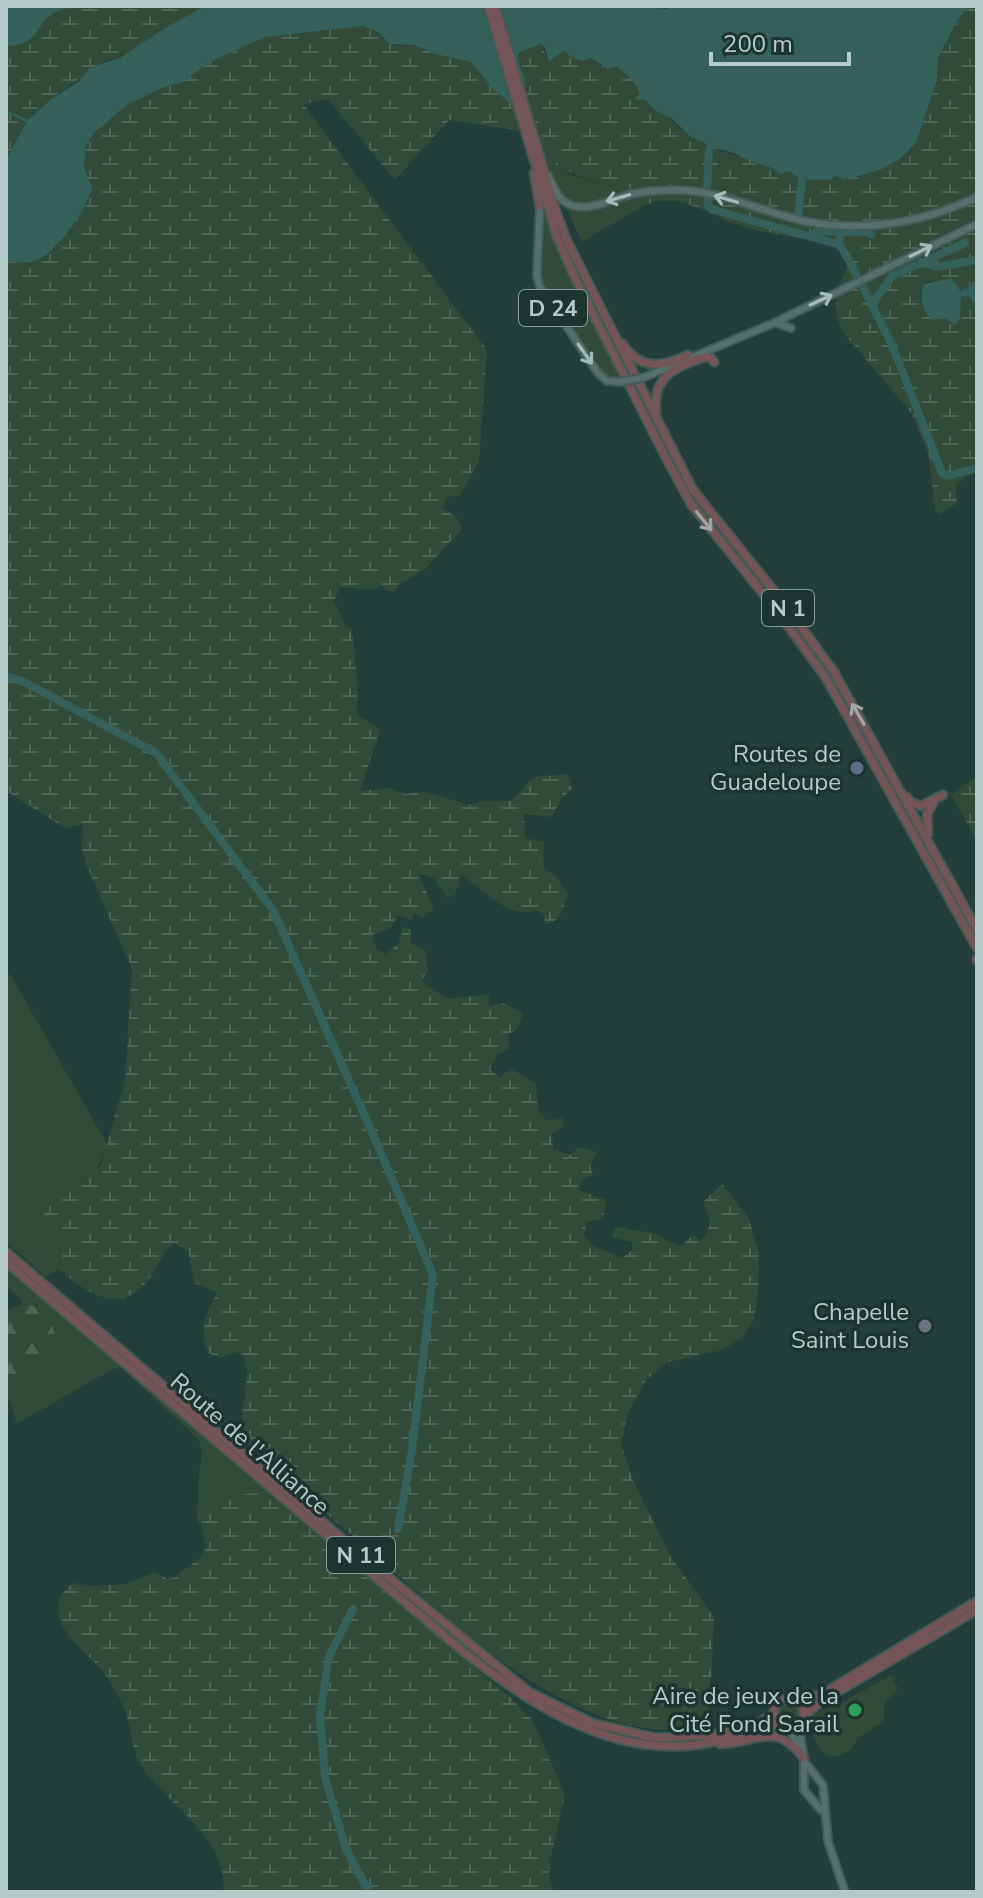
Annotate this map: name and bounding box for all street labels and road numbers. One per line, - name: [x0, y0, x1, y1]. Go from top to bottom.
- road number: D 24: [519, 290, 587, 326]
- road number: N 1: [762, 590, 814, 626]
- street label: Route de l'Alliance: [163, 1366, 337, 1522]
- road number: N 11: [327, 1537, 395, 1573]

